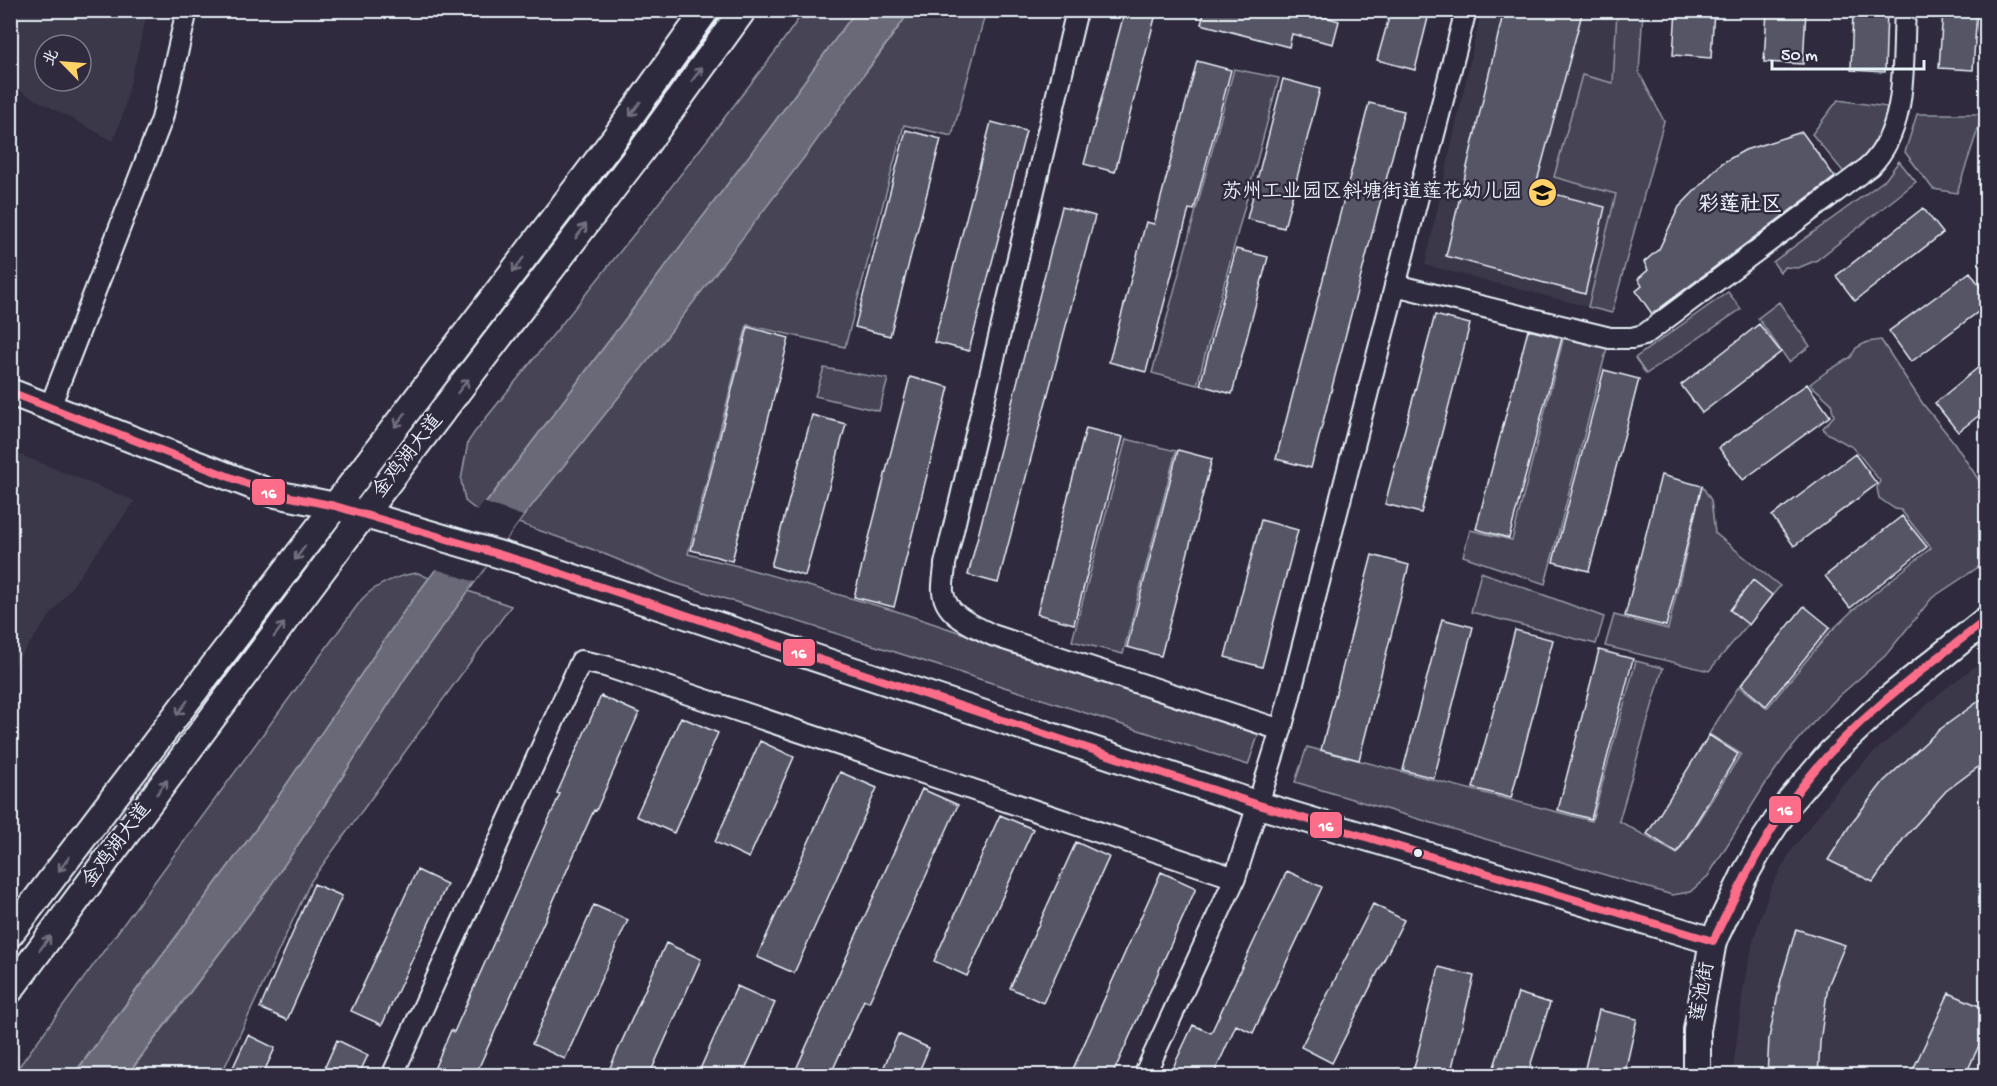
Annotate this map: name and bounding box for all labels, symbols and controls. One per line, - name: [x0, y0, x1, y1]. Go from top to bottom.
- north arrow: [33, 33, 93, 93]
- scale bar: [1772, 33, 1924, 71]
- text: 北: [40, 46, 65, 69]
- text: 50 m: [1781, 46, 1818, 67]
- one-way arrow: [691, 67, 703, 83]
- one-way arrow: [629, 101, 641, 117]
- school or university icon: 苏州工业园区斜塘街道莲花幼儿园: [1527, 177, 1559, 209]
- place label: 苏州工业园区斜塘街道莲花幼儿园: [1222, 180, 1522, 205]
- district label: 彩莲社区: [1698, 192, 1782, 219]
- one-way arrow: [575, 223, 588, 239]
- one-way arrow: [511, 257, 524, 273]
- one-way arrow: [457, 379, 470, 395]
- street label: 金鸡湖大道: [368, 409, 449, 503]
- one-way arrow: [393, 412, 406, 428]
- line badge: 16: [251, 478, 286, 506]
- text: 16: [261, 486, 277, 505]
- one-way arrow: [293, 545, 306, 561]
- one-way arrow: [272, 623, 285, 639]
- line badge: 16: [782, 638, 816, 667]
- text: 16: [791, 646, 807, 665]
- one-way arrow: [175, 700, 188, 716]
- one-way arrow: [156, 779, 168, 795]
- line badge: 16: [1768, 795, 1802, 824]
- street label: 金鸡湖大道: [77, 798, 157, 893]
- text: 16: [1777, 803, 1793, 822]
- line badge: 16: [1309, 811, 1343, 839]
- text: 16: [1318, 819, 1334, 838]
- unlabelled marker: [1412, 847, 1424, 859]
- one-way arrow: [57, 855, 70, 871]
- one-way arrow: [39, 935, 52, 951]
- street label: 莲池街: [1685, 960, 1721, 1024]

